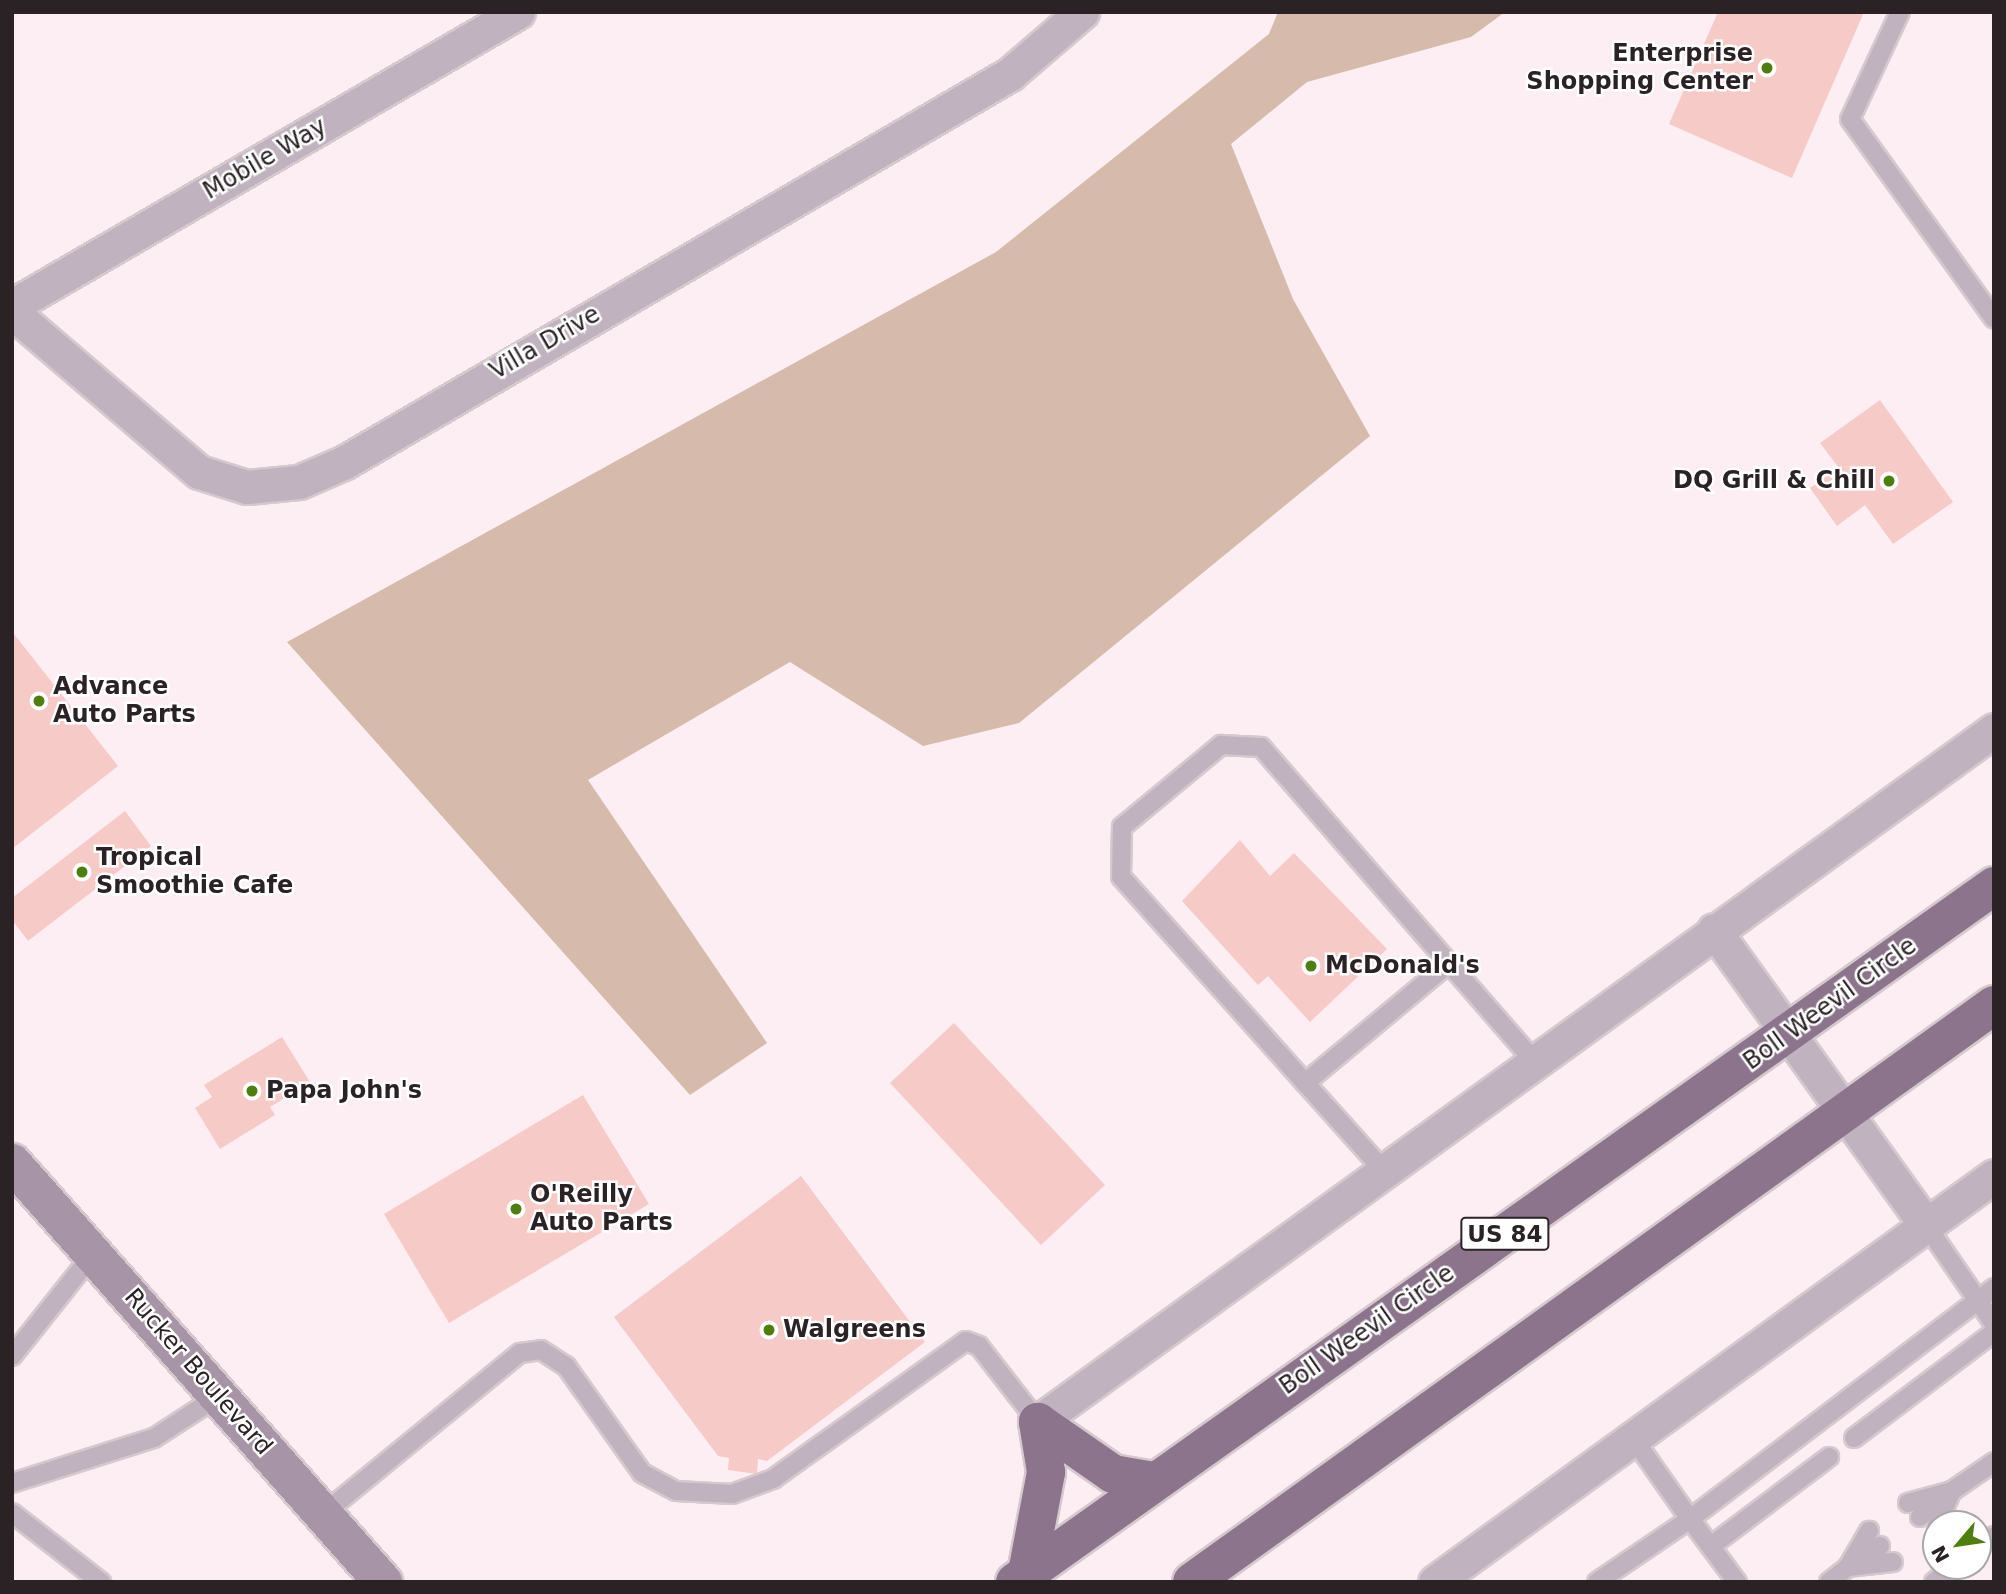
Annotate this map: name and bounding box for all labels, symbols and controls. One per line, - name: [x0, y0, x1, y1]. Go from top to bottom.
- place label: Enterprise Shopping Center: [1526, 40, 1753, 96]
- marker: Enterprise Shopping Center: [1759, 60, 1775, 76]
- street label: Mobile Way: [198, 112, 332, 206]
- street label: Villa Drive: [485, 300, 605, 386]
- place label: DQ Grill & Chill: [1673, 467, 1875, 495]
- marker: DQ Grill & Chill: [1881, 473, 1897, 489]
- place label: Advance Auto Parts: [53, 673, 196, 729]
- marker: Advance Auto Parts: [31, 693, 47, 709]
- place label: Tropical Smoothie Cafe: [96, 844, 293, 900]
- marker: Tropical Smoothie Cafe: [74, 864, 90, 880]
- street label: Boll Weevil Circle: [1738, 932, 1922, 1076]
- place label: McDonald's: [1325, 952, 1480, 980]
- marker: McDonald's: [1303, 958, 1319, 974]
- place label: Papa John's: [266, 1077, 422, 1105]
- marker: Papa John's: [244, 1083, 260, 1099]
- place label: O'Reilly Auto Parts: [530, 1181, 673, 1237]
- marker: O'Reilly Auto Parts: [508, 1201, 524, 1217]
- road number: US 84: [1460, 1214, 1550, 1254]
- street label: Boll Weevil Circle: [1274, 1259, 1460, 1401]
- street label: Rucker Boulevard: [118, 1283, 278, 1461]
- place label: Walgreens: [783, 1316, 926, 1344]
- marker: Walgreens: [761, 1322, 777, 1338]
- north arrow: [1922, 1510, 1992, 1580]
- text: N: [1927, 1542, 1954, 1567]

